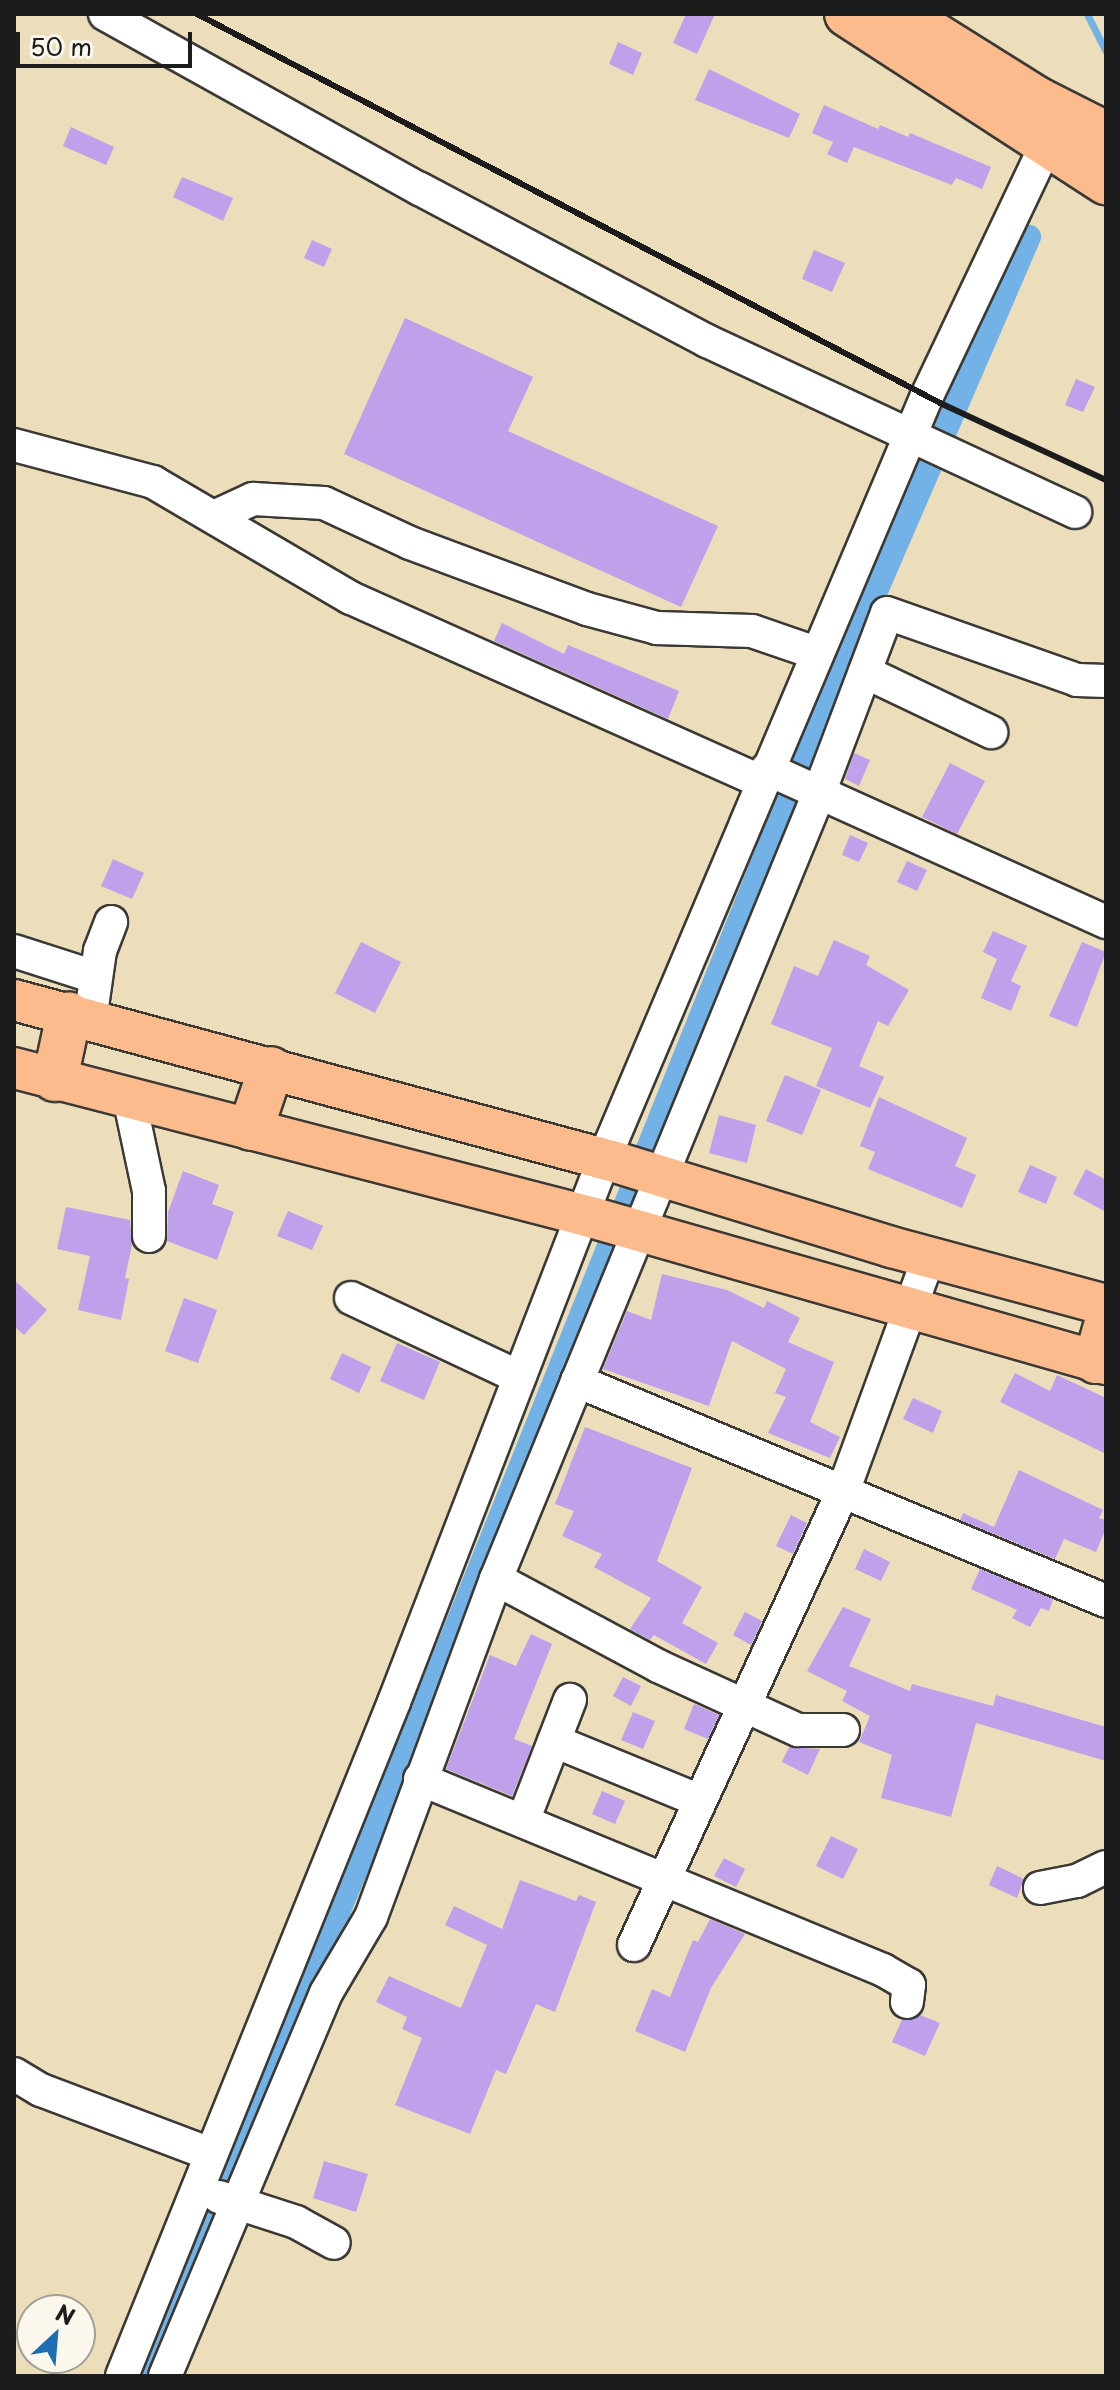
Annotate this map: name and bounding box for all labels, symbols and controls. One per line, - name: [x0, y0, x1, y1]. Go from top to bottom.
- scale bar: [20, 16, 196, 66]
- text: 50 m: [30, 28, 92, 64]
- north arrow: [16, 2294, 96, 2374]
- text: N: [51, 2295, 81, 2332]

